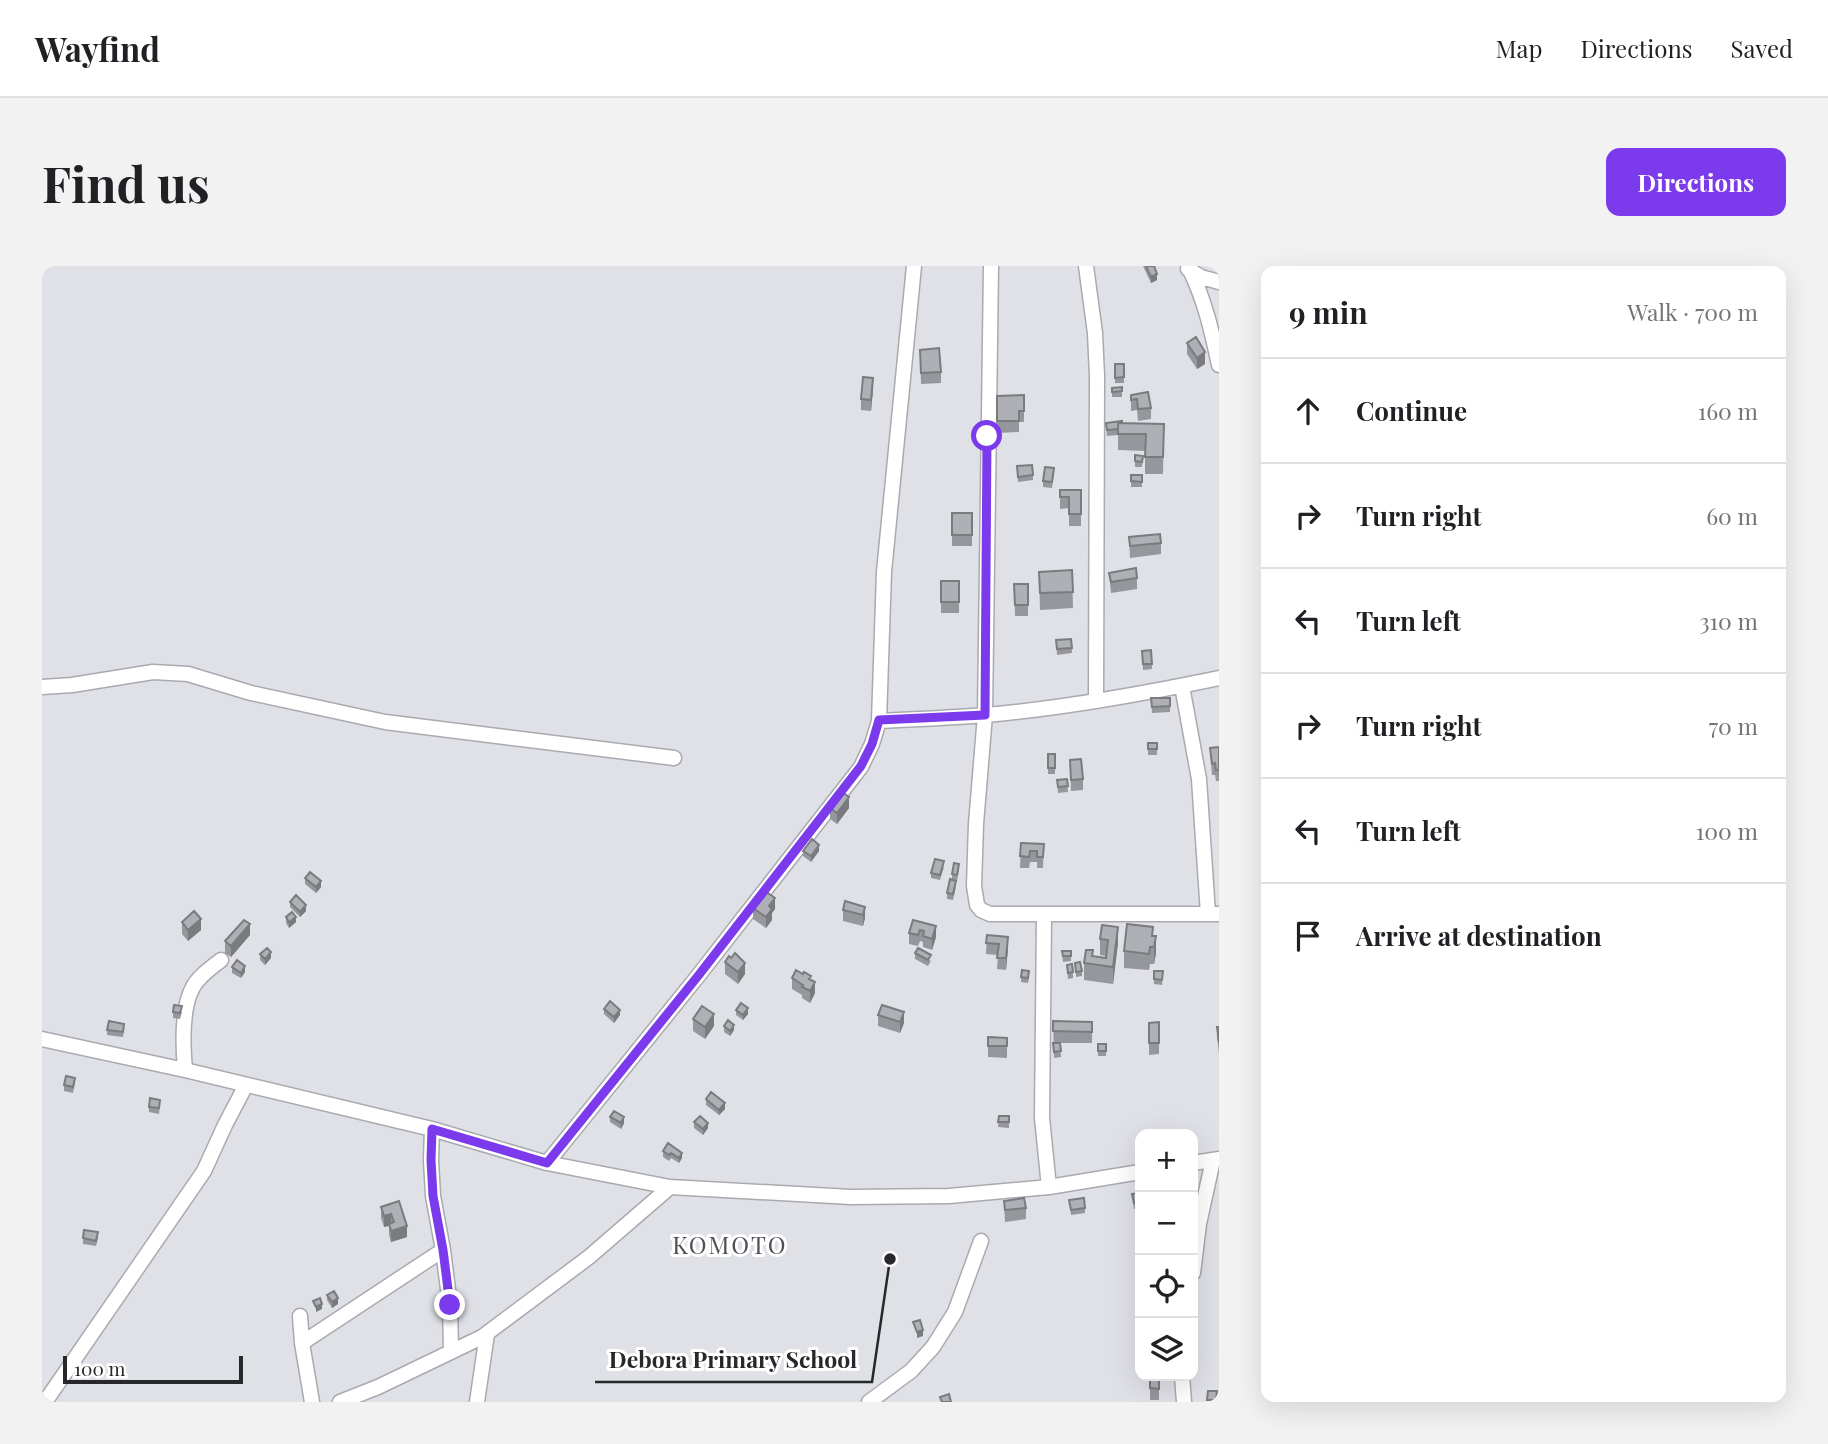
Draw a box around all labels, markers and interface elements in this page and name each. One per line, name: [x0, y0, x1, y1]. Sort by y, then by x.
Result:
text: Wayfind: [35, 26, 160, 70]
text: Map: [1496, 32, 1542, 64]
text: Directions: [1580, 32, 1693, 64]
text: Saved: [1731, 32, 1793, 64]
button: Directions: [1606, 148, 1786, 216]
text: Find us: [42, 150, 210, 215]
text: 9 min: [1289, 292, 1368, 332]
text: Walk · 700 m: [1627, 296, 1758, 327]
icon: ahead: [1289, 392, 1327, 430]
text: Continue: [1356, 393, 1467, 428]
text: 160 m: [1698, 395, 1758, 426]
route start: [971, 420, 1002, 451]
icon: right: [1289, 497, 1327, 535]
text: Turn right: [1356, 498, 1482, 533]
text: 60 m: [1706, 500, 1758, 531]
icon: left: [1289, 602, 1327, 640]
text: Turn left: [1356, 603, 1461, 638]
text: 310 m: [1699, 605, 1758, 636]
icon: right: [1289, 707, 1327, 745]
text: Turn right: [1356, 708, 1482, 743]
text: 70 m: [1709, 710, 1758, 741]
icon: left: [1289, 812, 1327, 850]
text: Turn left: [1356, 813, 1461, 848]
text: 100 m: [1696, 815, 1758, 846]
icon: arrive: [1289, 917, 1327, 955]
text: Arrive at destination: [1356, 918, 1602, 953]
map controls: [1135, 1129, 1198, 1381]
button: +: [1135, 1129, 1198, 1192]
button: −: [1135, 1192, 1198, 1255]
district label: KOMOTO: [672, 1228, 788, 1260]
button: locate: [1135, 1255, 1198, 1318]
route end: [434, 1289, 465, 1320]
button: layers: [1135, 1318, 1198, 1381]
callout: Debora Primary School: [595, 1338, 872, 1382]
text: Debora Primary School: [609, 1343, 857, 1374]
scale bar: [63, 1353, 243, 1385]
text: 100 m: [74, 1355, 125, 1381]

